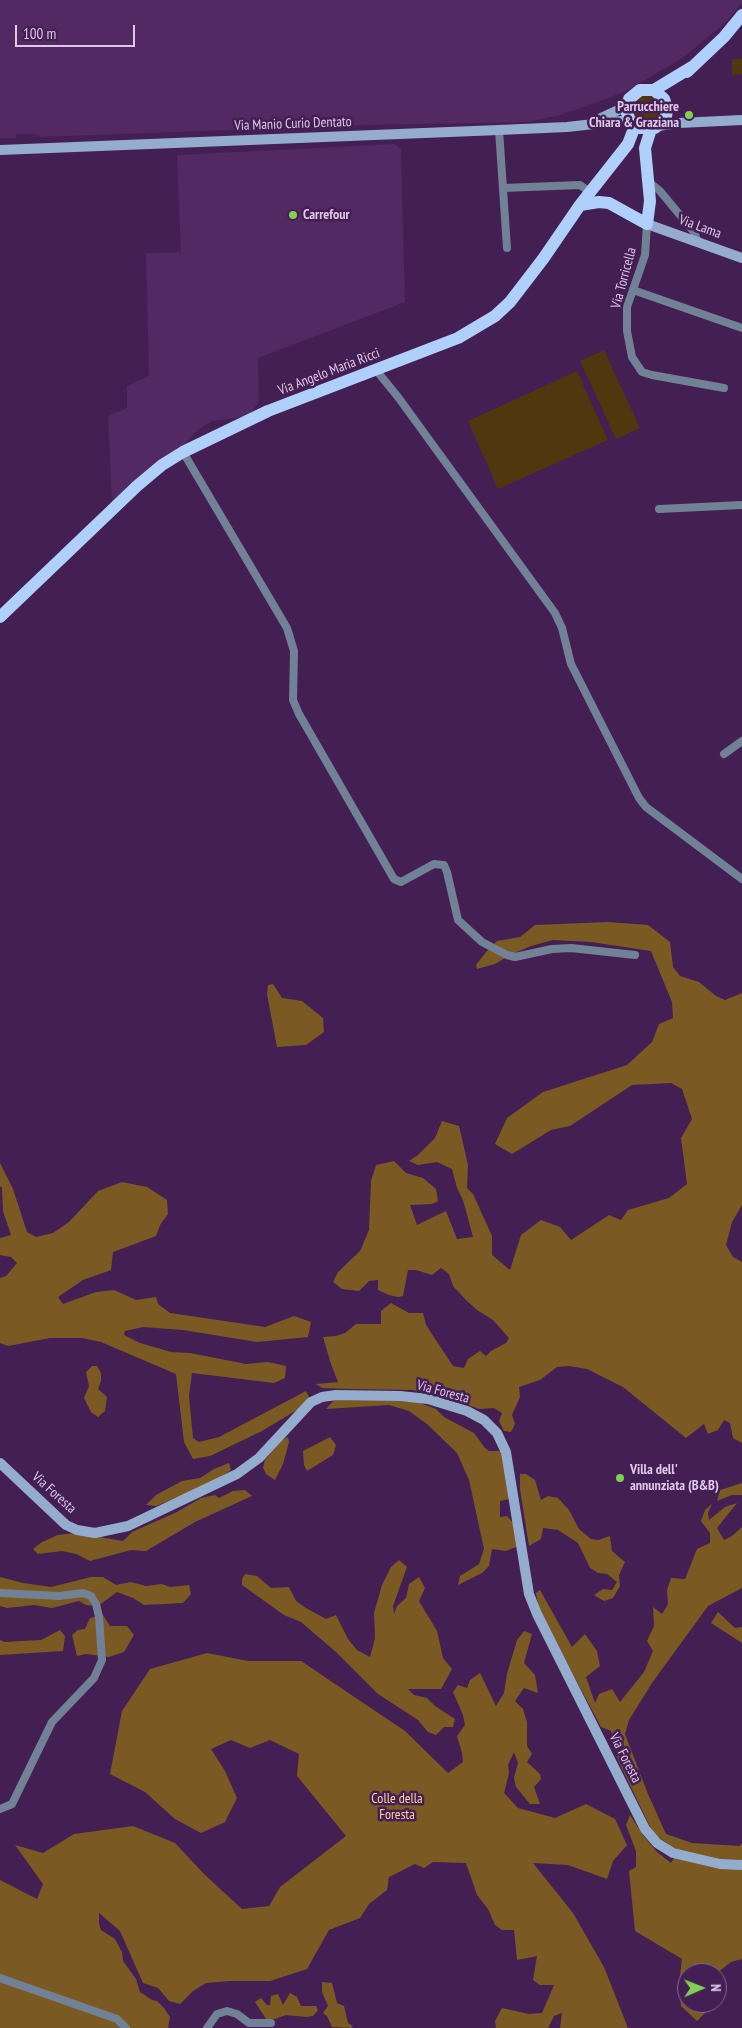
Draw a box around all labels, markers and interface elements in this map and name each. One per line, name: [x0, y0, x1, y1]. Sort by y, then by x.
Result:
scale bar: [18, 15, 138, 47]
text: 100 m: [23, 24, 56, 43]
place label: Parrucchiere Chiara & Graziana: [589, 99, 679, 132]
marker: Parrucchiere Chiara & Graziana: [683, 109, 695, 121]
street label: Via Manio Curio Dentato: [234, 114, 352, 134]
place label: Carrefour: [303, 207, 350, 223]
marker: Carrefour: [287, 209, 299, 221]
street label: Via Lama: [676, 212, 724, 242]
street label: Via Torricella: [608, 246, 640, 310]
street label: Via Angelo Maria Ricci: [276, 345, 382, 399]
street label: Via Foresta: [415, 1377, 471, 1407]
place label: Villa dell' annunziata (B&B): [630, 1462, 719, 1494]
street label: Via Foresta: [28, 1469, 80, 1517]
marker: Villa dell' annunziata (B&B): [614, 1472, 626, 1484]
street label: Via Foresta: [605, 1730, 645, 1786]
park label: Colle della Foresta: [371, 1791, 423, 1824]
north arrow: [677, 1963, 727, 2013]
text: N: [707, 1984, 725, 1992]

